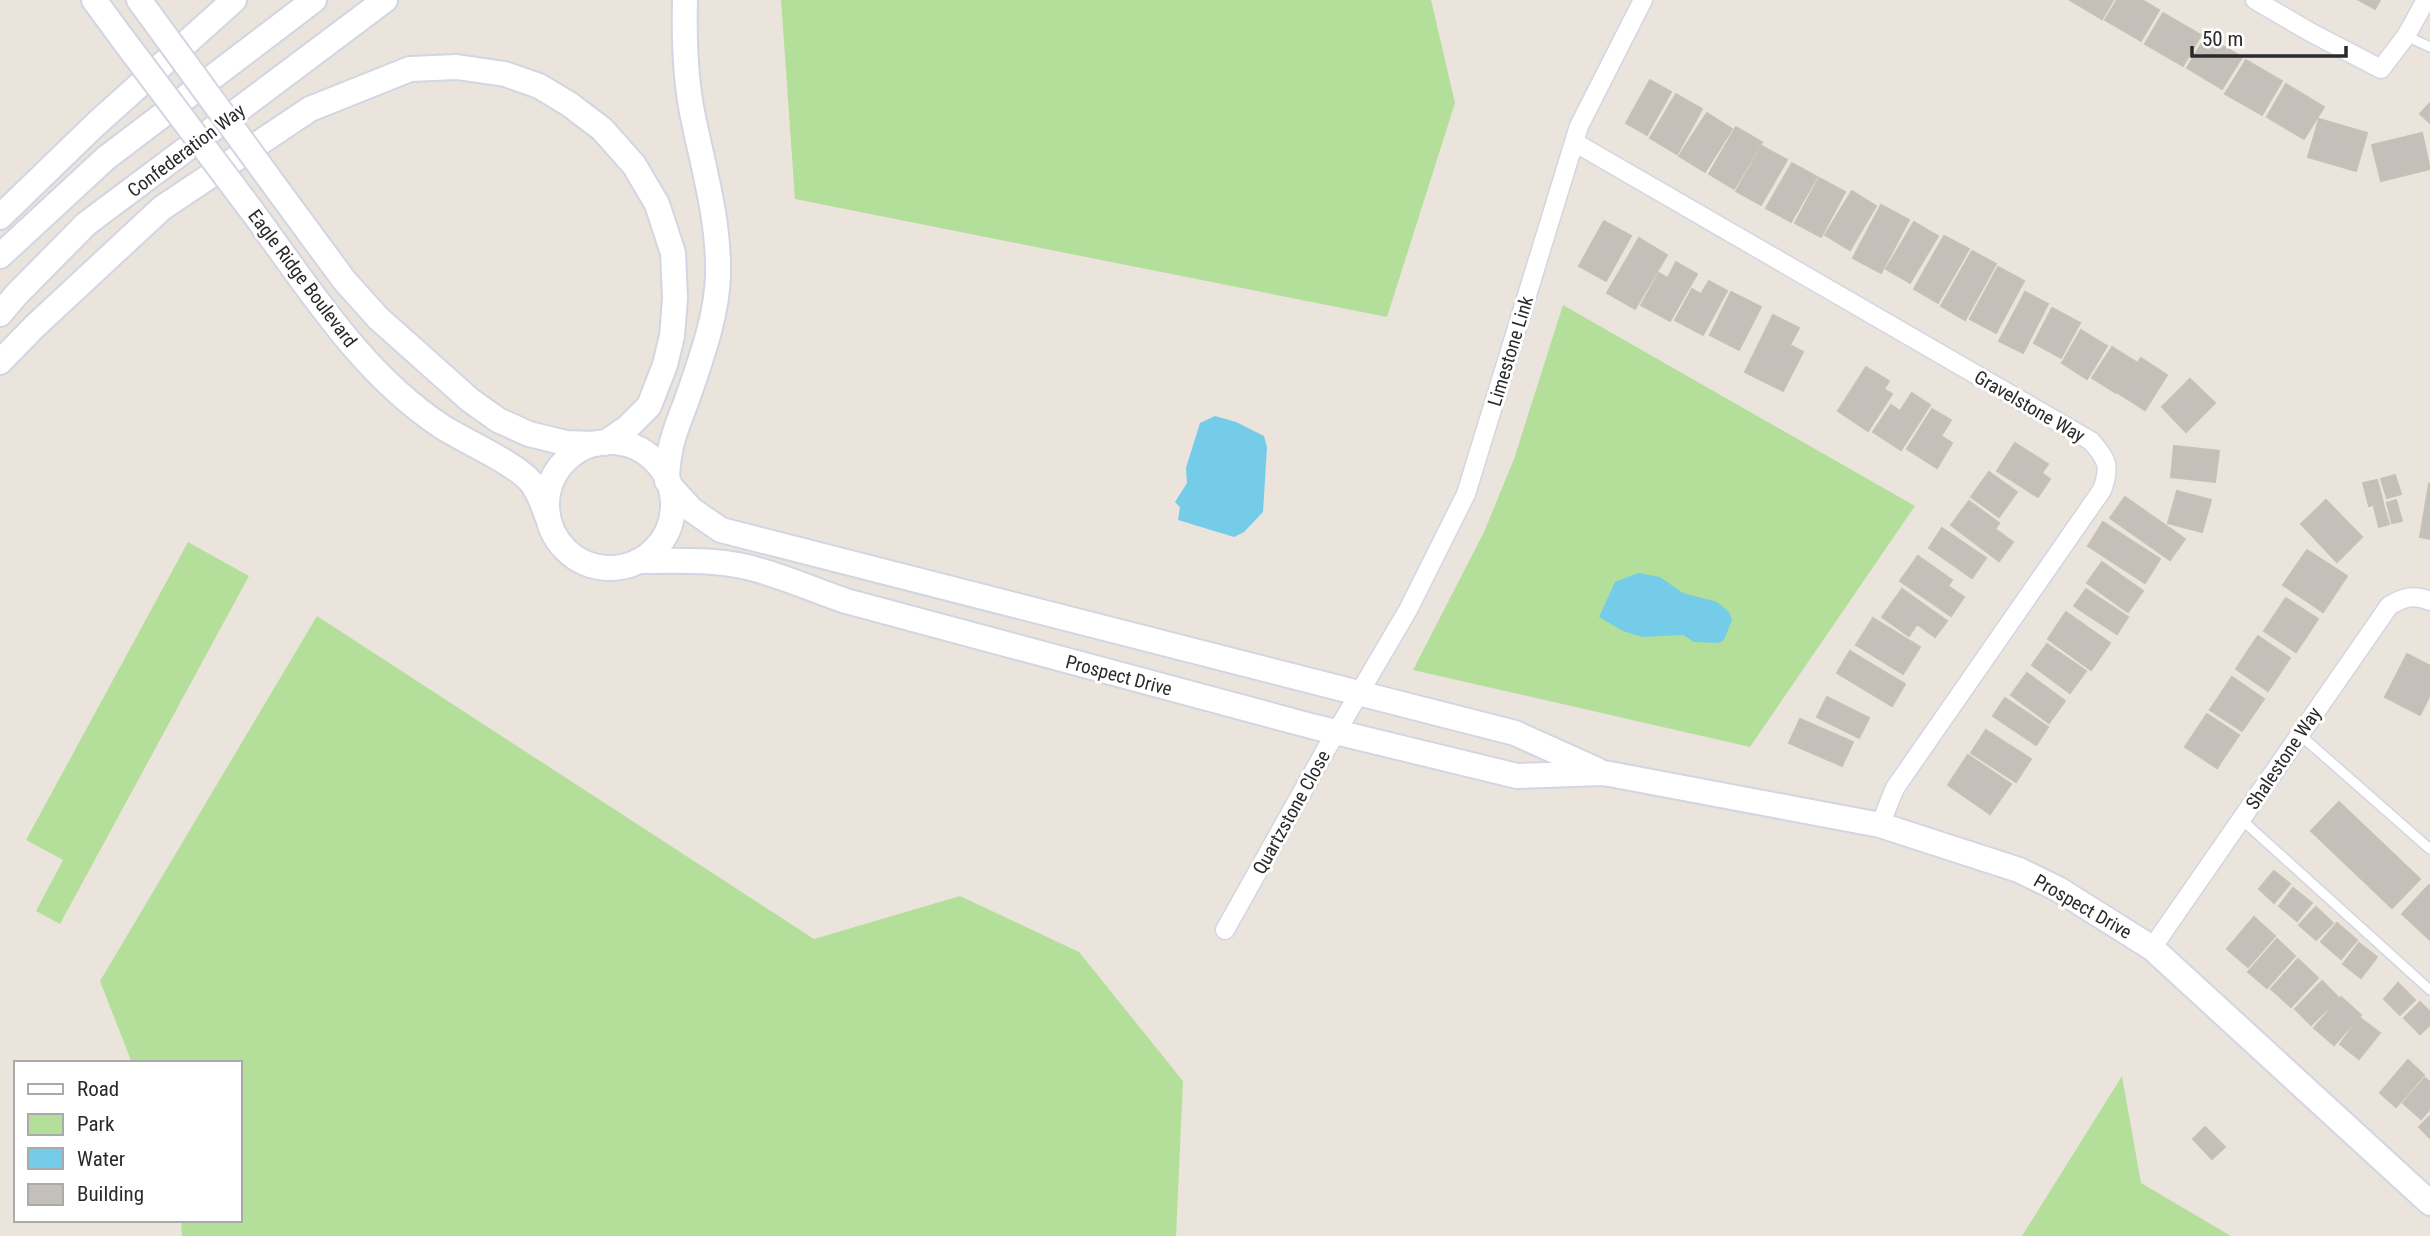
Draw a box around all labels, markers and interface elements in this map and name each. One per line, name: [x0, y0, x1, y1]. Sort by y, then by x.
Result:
scale bar: [2192, 14, 2346, 58]
text: 50 m: [2202, 27, 2243, 51]
street label: Confederation Way: [123, 99, 250, 202]
street label: Eagle Ridge Boulevard: [243, 205, 362, 352]
street label: Limestone Link: [1483, 293, 1538, 409]
street label: Gravelstone Way: [1970, 365, 2089, 447]
street label: Prospect Drive: [1063, 650, 1175, 701]
street label: Shalestone Way: [2241, 703, 2326, 814]
street label: Quartzstone Close: [1248, 746, 1335, 878]
street label: Prospect Drive: [2030, 869, 2136, 944]
legend: [14, 1061, 242, 1222]
text: Road: [77, 1077, 119, 1101]
text: Park: [77, 1112, 115, 1136]
text: Water: [77, 1147, 125, 1171]
text: Building: [77, 1182, 144, 1206]

